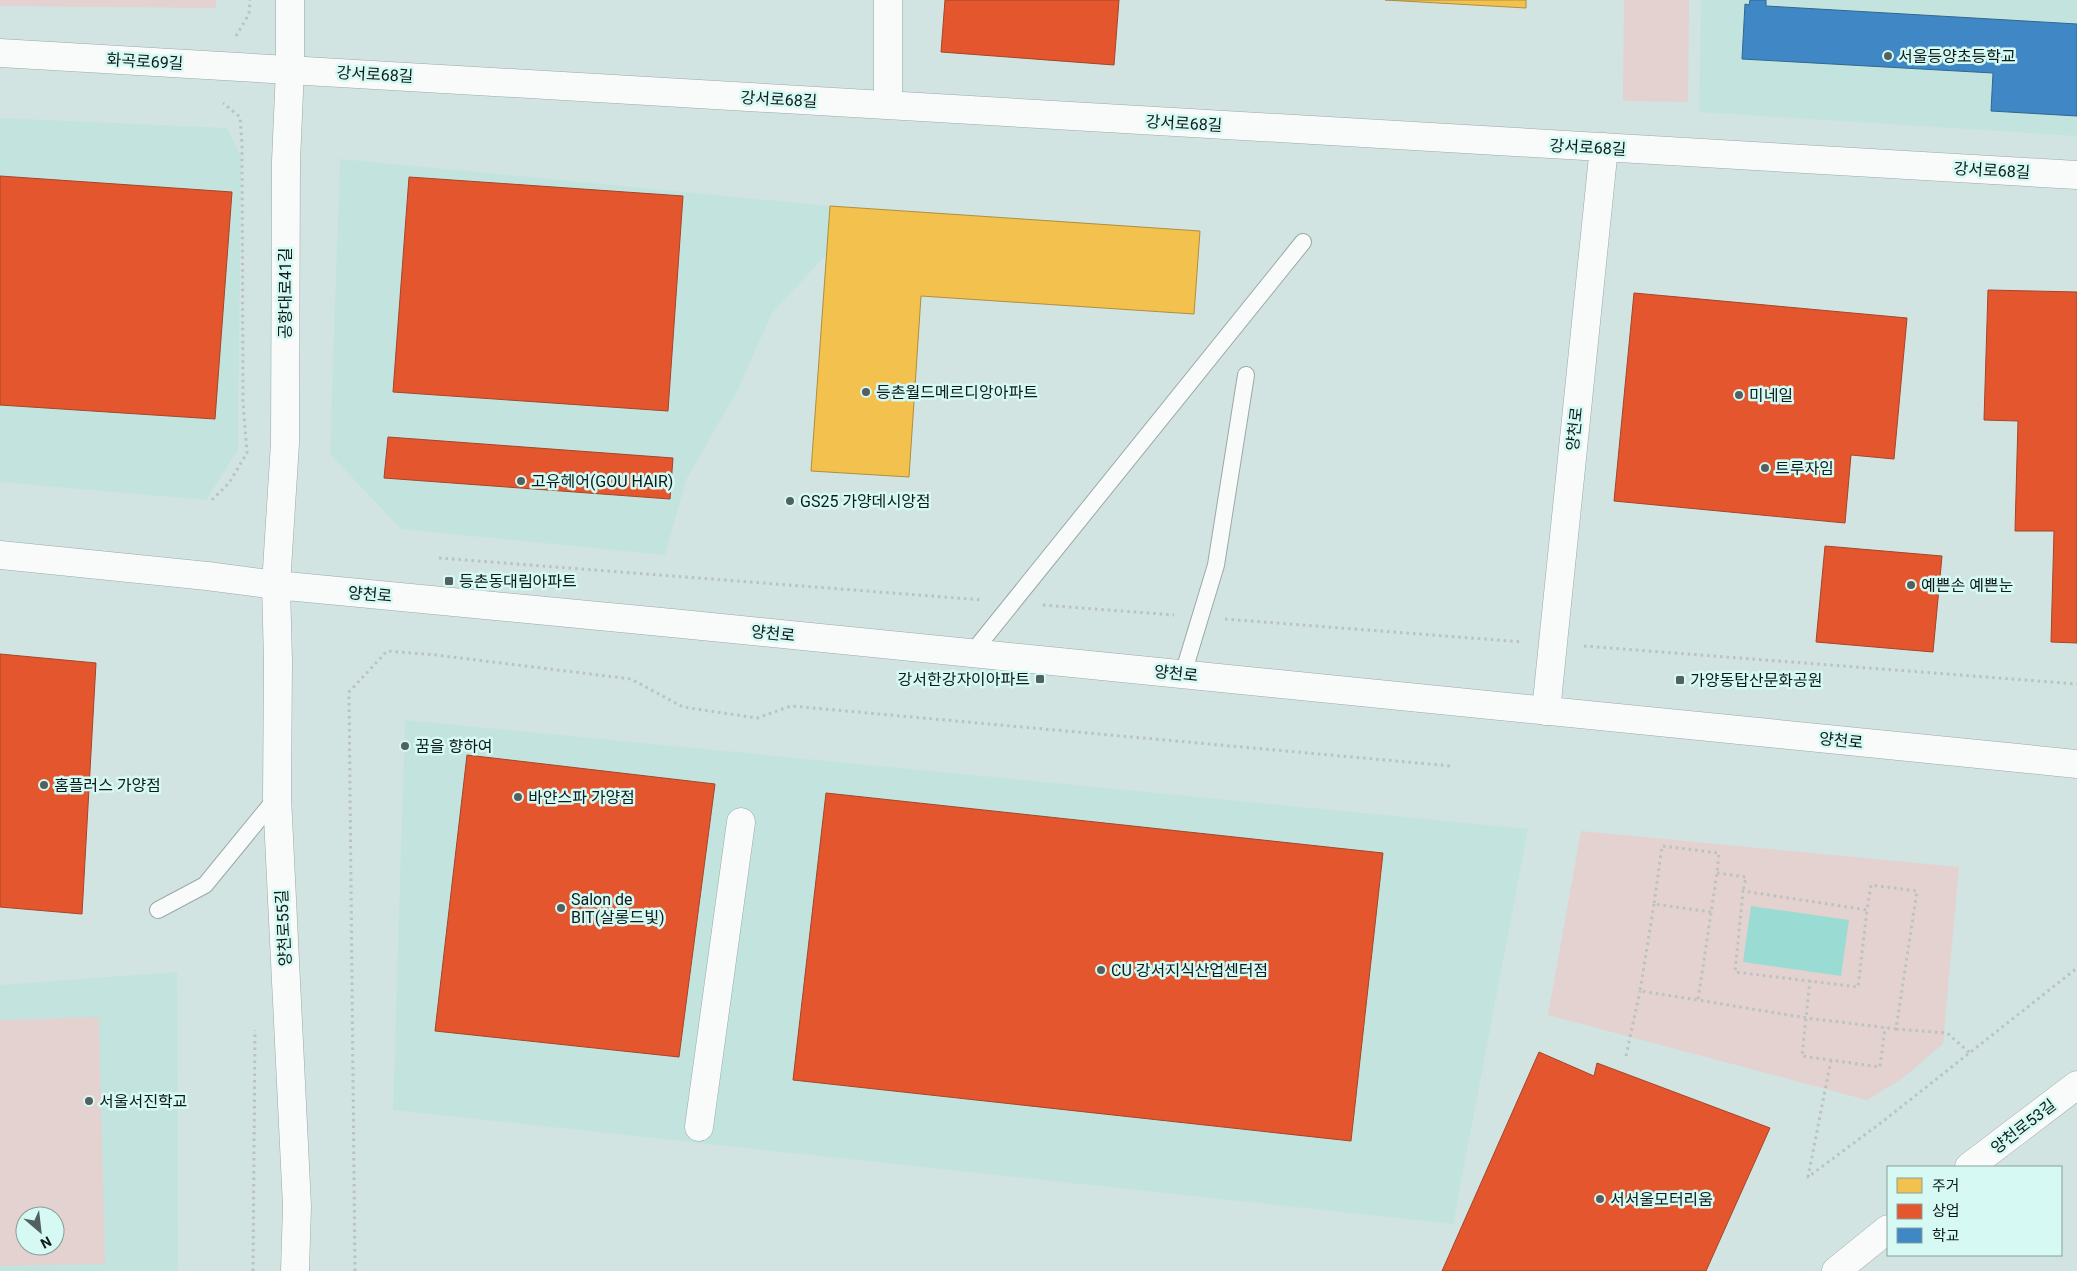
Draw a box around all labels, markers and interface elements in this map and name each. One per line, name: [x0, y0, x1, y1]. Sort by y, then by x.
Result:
place label: 서울등양초등학교: [1898, 47, 2016, 66]
street label: 화곡로69길: [106, 50, 184, 73]
marker: 서울등양초등학교: [1882, 50, 1894, 62]
street label: 강서로68길: [336, 63, 414, 86]
street label: 강서로68길: [740, 88, 818, 111]
street label: 강서로68길: [1145, 112, 1223, 135]
street label: 강서로68길: [1549, 136, 1627, 159]
street label: 강서로68길: [1953, 159, 2031, 182]
street label: 공항대로41길: [276, 247, 295, 339]
place label: 등촌월드메르디앙아파트: [876, 383, 1038, 402]
marker: 등촌월드메르디앙아파트: [860, 386, 872, 398]
place label: 미네일: [1749, 386, 1793, 405]
marker: 미네일: [1733, 389, 1745, 401]
street label: 양천로: [1563, 406, 1586, 452]
place label: 트루자임: [1775, 459, 1834, 478]
marker: 트루자임: [1759, 462, 1771, 474]
place label: 고유헤어(GOU HAIR): [531, 472, 673, 491]
marker: 고유헤어(GOU HAIR): [515, 475, 527, 487]
place label: GS25 가양데시앙점: [800, 492, 931, 511]
marker: GS25 가양데시앙점: [784, 495, 796, 507]
place label: 등촌동대림아파트: [459, 572, 577, 591]
marker: 등촌동대림아파트: [443, 575, 455, 587]
place label: 예쁜손 예쁜눈: [1921, 576, 2014, 595]
marker: 예쁜손 예쁜눈: [1905, 579, 1917, 591]
street label: 양천로: [347, 583, 393, 606]
street label: 양천로: [750, 622, 796, 645]
street label: 양천로: [1153, 662, 1199, 685]
place label: 강서한강자이아파트: [898, 670, 1030, 689]
place label: 가양동탑산문화공원: [1690, 671, 1822, 690]
marker: 강서한강자이아파트: [1034, 673, 1046, 685]
marker: 가양동탑산문화공원: [1674, 674, 1686, 686]
street label: 양천로: [1818, 729, 1864, 752]
place label: 꿈을 향하여: [415, 737, 493, 756]
marker: 꿈을 향하여: [399, 740, 411, 752]
place label: 홈플러스 가양점: [54, 776, 161, 795]
marker: 홈플러스 가양점: [38, 779, 50, 791]
place label: 바얀스파 가양점: [528, 788, 635, 807]
marker: 바얀스파 가양점: [512, 791, 524, 803]
street label: 양천로55길: [272, 889, 295, 967]
place label: Salon de BIT(살롱드빛): [571, 890, 665, 927]
marker: Salon de BIT(살롱드빛): [555, 902, 567, 914]
place label: CU 강서지식산업센터점: [1111, 961, 1268, 980]
marker: CU 강서지식산업센터점: [1095, 964, 1107, 976]
place label: 서울서진학교: [99, 1092, 187, 1111]
marker: 서울서진학교: [83, 1095, 95, 1107]
street label: 양천로53길: [1987, 1095, 2059, 1158]
legend: [1887, 1166, 2062, 1256]
text: 주거: [1932, 1177, 1960, 1195]
place label: 서서울모터리움: [1610, 1190, 1713, 1209]
marker: 서서울모터리움: [1594, 1193, 1606, 1205]
text: 상업: [1932, 1202, 1960, 1220]
north arrow: [15, 1206, 65, 1256]
text: 학교: [1932, 1227, 1960, 1245]
text: N: [38, 1233, 54, 1252]

